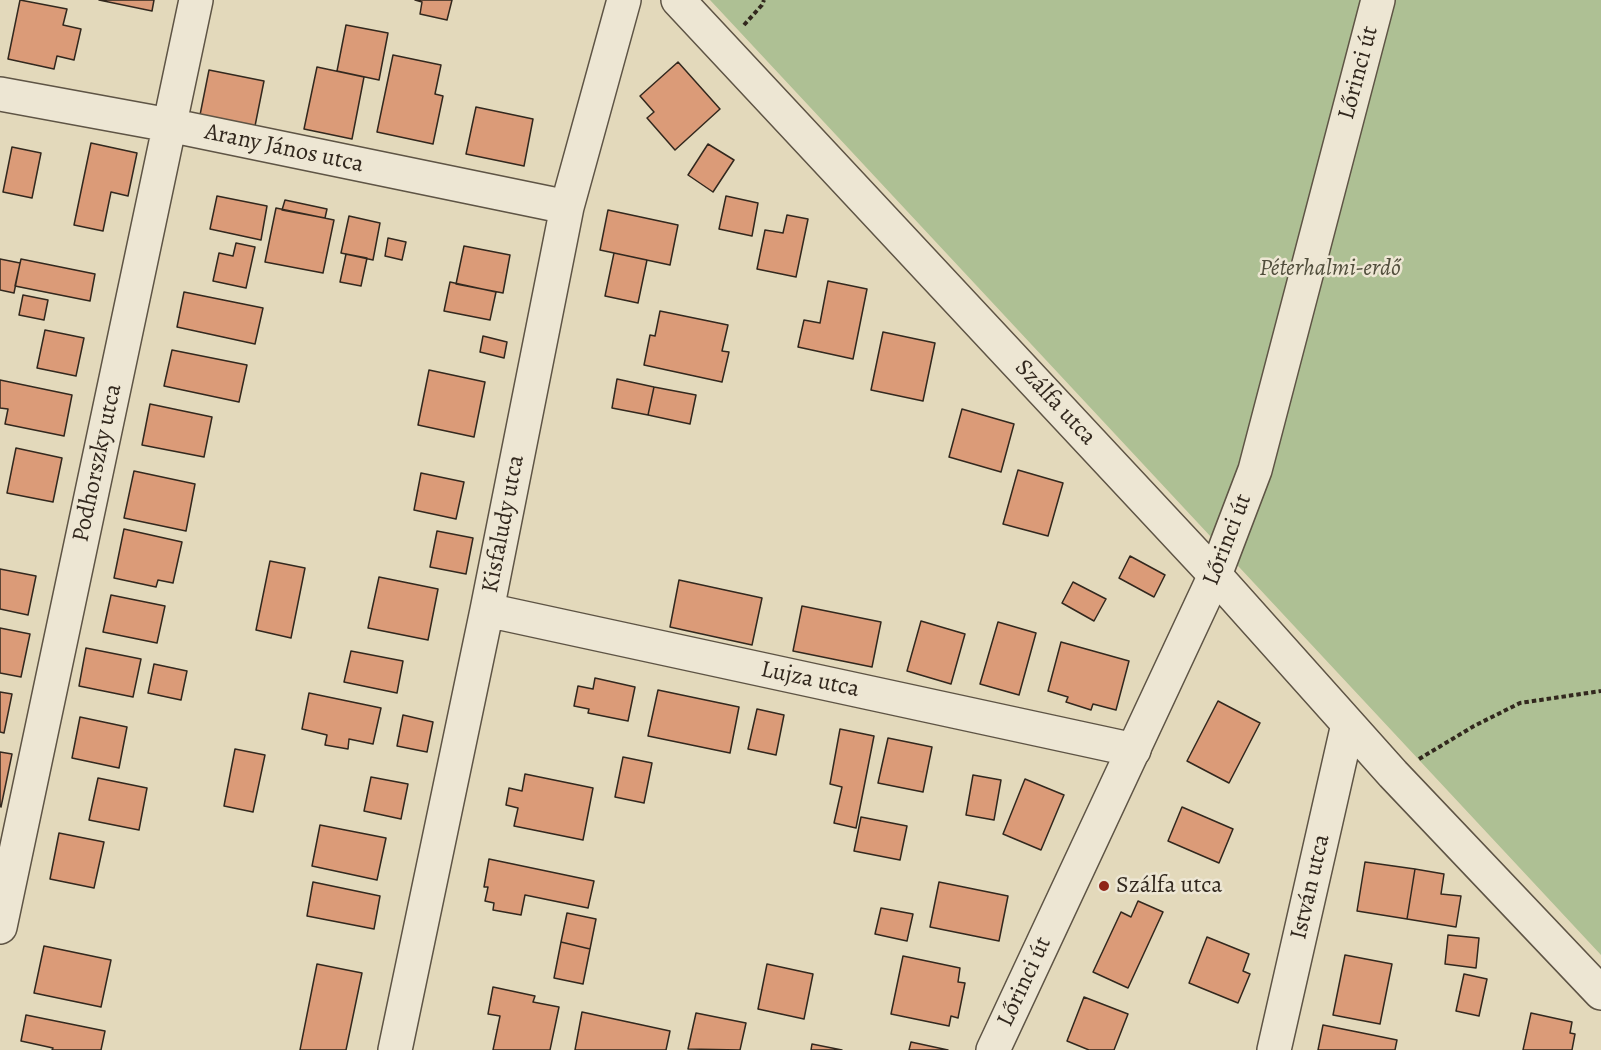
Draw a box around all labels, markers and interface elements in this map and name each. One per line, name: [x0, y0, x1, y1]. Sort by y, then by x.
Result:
street label: Lőrinci út: [1333, 23, 1385, 123]
street label: Arany János utca: [202, 118, 366, 180]
park label: Péterhalmi-erdő: [1259, 255, 1401, 283]
street label: Szálfa utca: [1008, 354, 1102, 452]
street label: Podhorszky utca: [67, 381, 129, 545]
street label: Kisfaludy utca: [477, 453, 531, 595]
street label: Lőrinci út: [1197, 490, 1259, 590]
street label: Lujza utca: [758, 656, 862, 704]
street label: István utca: [1285, 832, 1337, 942]
place label: Szálfa utca: [1116, 872, 1222, 900]
marker: Szálfa utca: [1097, 879, 1111, 893]
street label: Lőrinci út: [992, 932, 1058, 1032]

